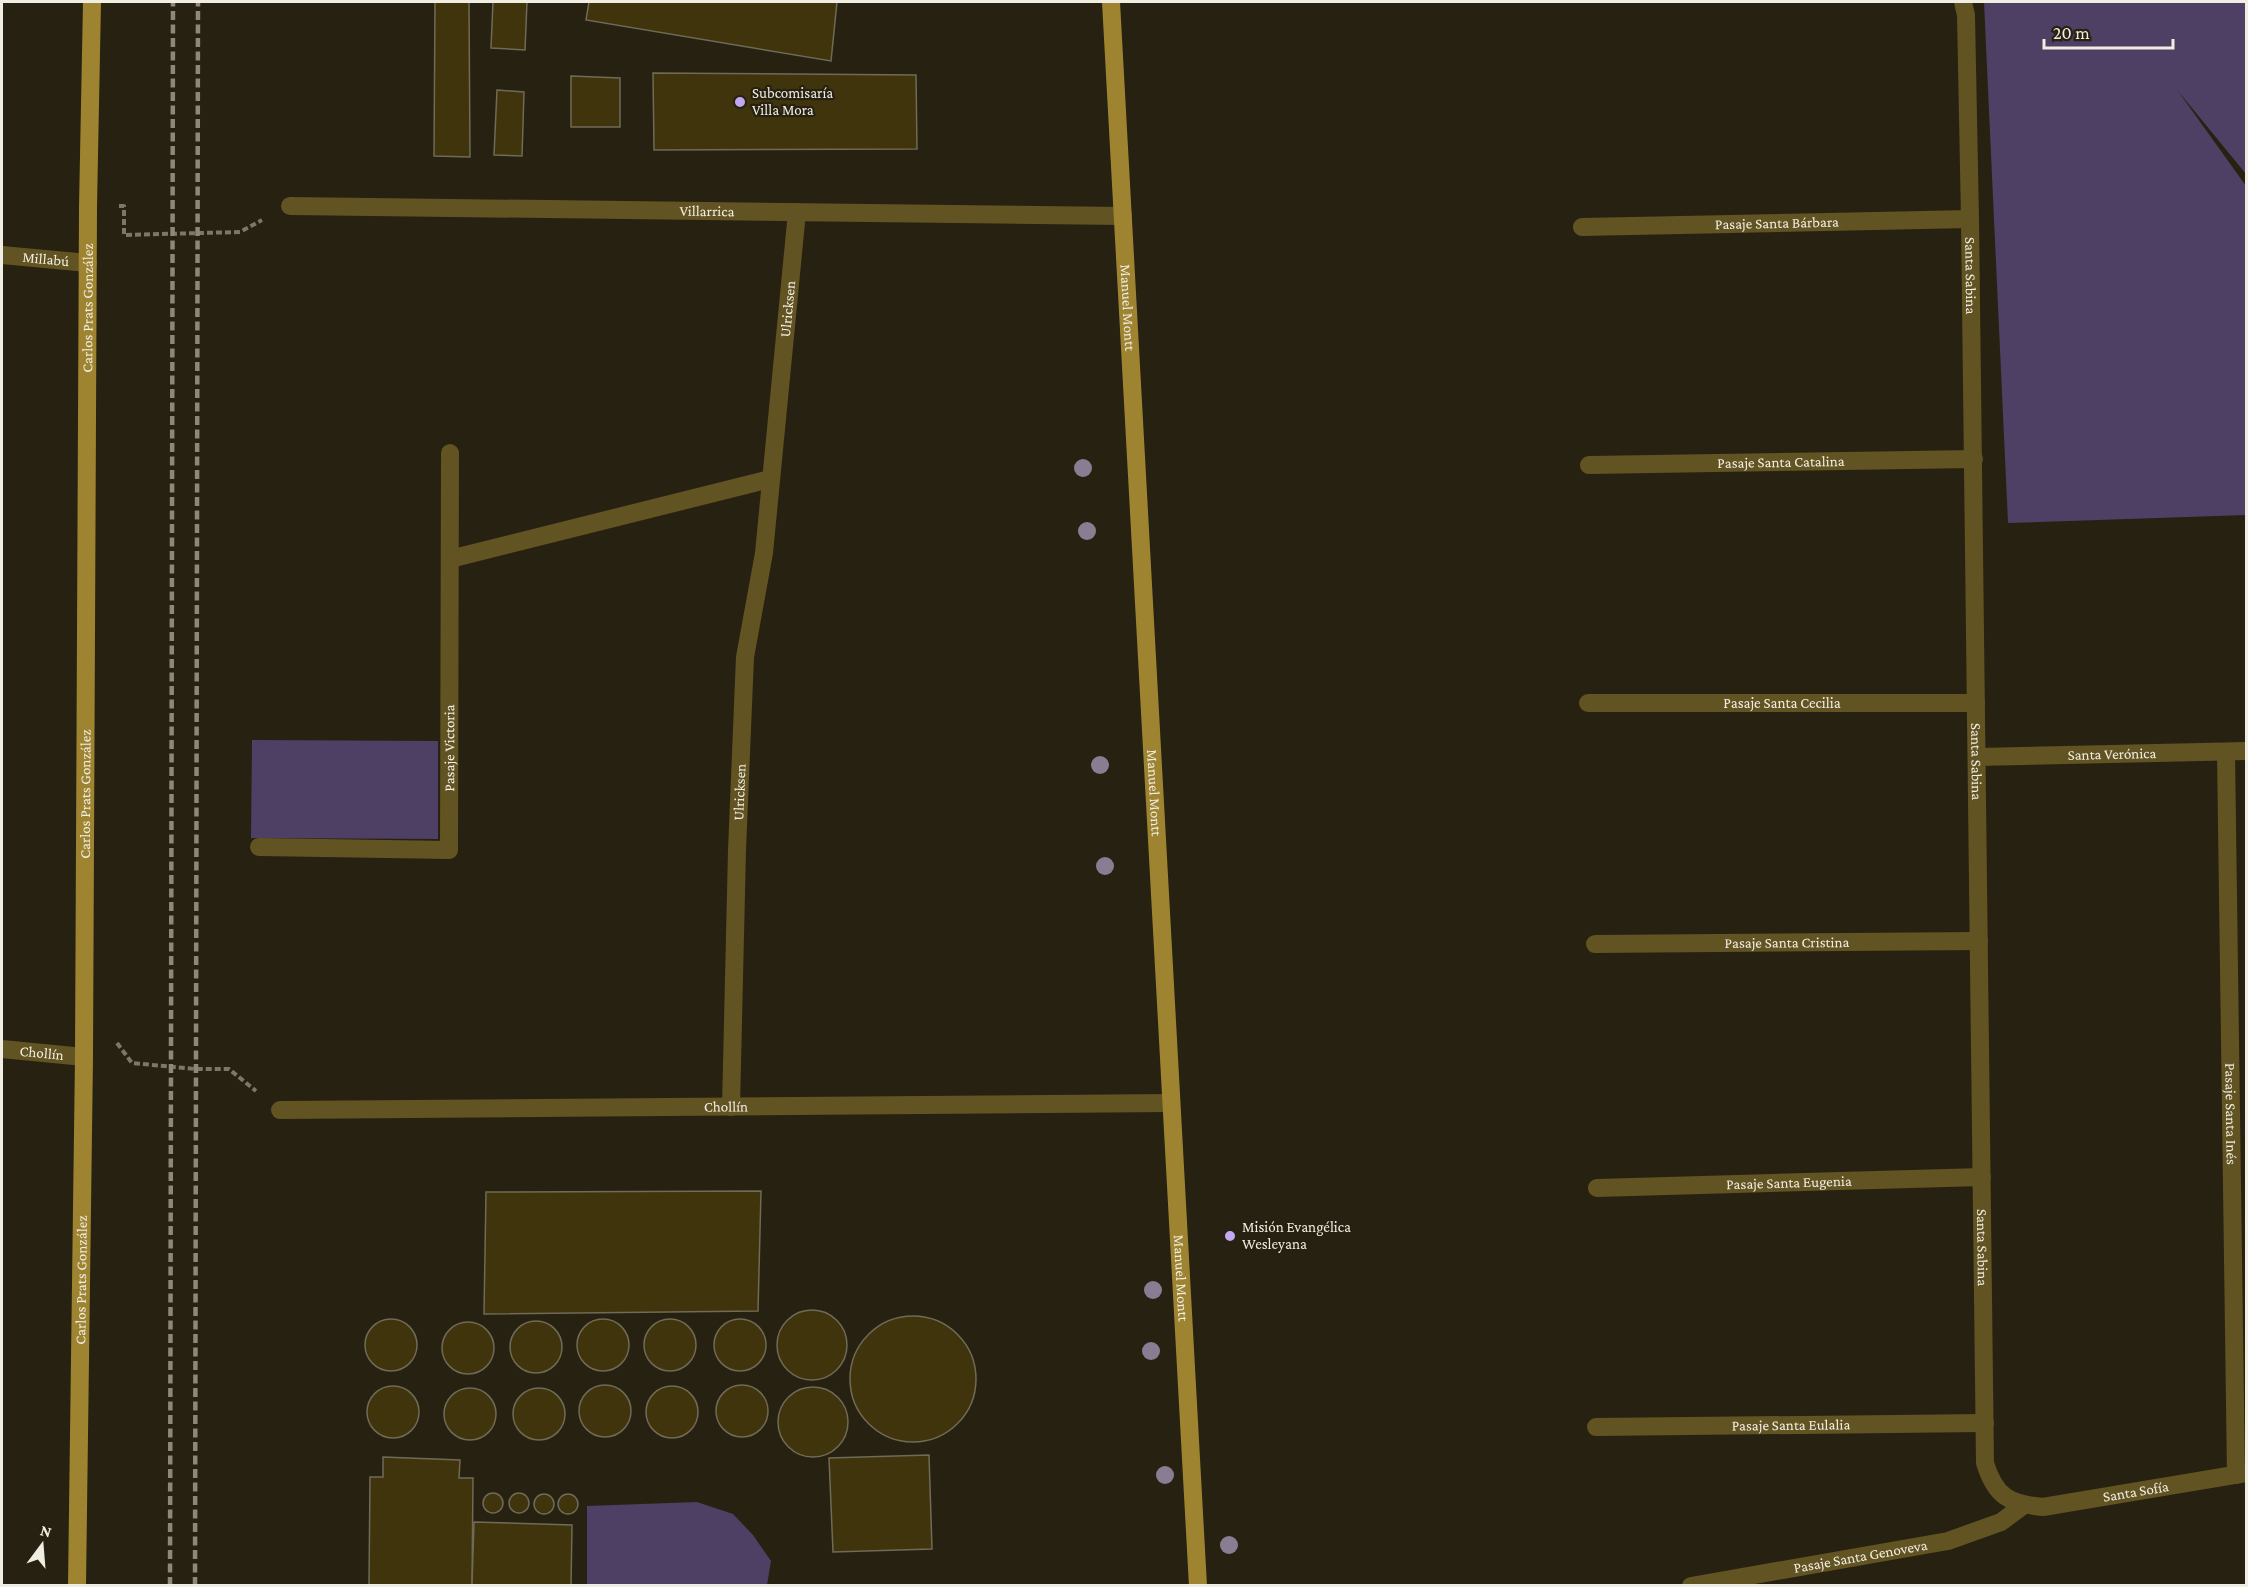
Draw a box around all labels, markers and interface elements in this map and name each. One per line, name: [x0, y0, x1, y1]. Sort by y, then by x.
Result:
scale bar: [2044, 12, 2173, 50]
text: 20 m: [2053, 23, 2090, 43]
place label: Subcomisaría Villa Mora: [752, 85, 833, 118]
marker: Subcomisaría Villa Mora: [733, 95, 747, 109]
street label: Villarrica: [679, 203, 735, 219]
street label: Pasaje Santa Bárbara: [1715, 214, 1839, 233]
street label: Santa Sabina: [1962, 237, 1979, 314]
street label: Carlos Prats González: [79, 243, 96, 373]
street label: Millabú: [22, 249, 70, 269]
street label: Manuel Montt: [1117, 264, 1138, 352]
street label: Ulricksen: [777, 280, 798, 338]
street label: Pasaje Santa Catalina: [1717, 453, 1845, 472]
street label: Pasaje Santa Cecilia: [1723, 695, 1841, 712]
street label: Pasaje Victoria: [441, 704, 458, 792]
street label: Santa Sabina: [1968, 723, 1985, 800]
street label: Carlos Prats González: [77, 729, 94, 859]
street label: Santa Verónica: [2067, 745, 2157, 763]
street label: Manuel Montt: [1144, 749, 1165, 838]
street label: Ulricksen: [730, 763, 749, 821]
street label: Pasaje Santa Cristina: [1725, 934, 1850, 952]
street label: Chollín: [19, 1043, 65, 1063]
street label: Pasaje Santa Inés: [2222, 1063, 2240, 1165]
street label: Chollín: [704, 1098, 748, 1115]
street label: Pasaje Santa Eugenia: [1726, 1173, 1852, 1193]
street label: Santa Sabina: [1974, 1209, 1991, 1286]
street label: Carlos Prats González: [72, 1215, 90, 1345]
place label: Misión Evangélica Wesleyana: [1242, 1219, 1351, 1253]
marker: Misión Evangélica Wesleyana: [1223, 1229, 1237, 1243]
street label: Manuel Montt: [1171, 1234, 1192, 1323]
street label: Pasaje Santa Eulalia: [1732, 1416, 1850, 1434]
street label: Santa Sofía: [2102, 1478, 2170, 1505]
north arrow: [12, 1515, 72, 1575]
text: N: [38, 1521, 54, 1541]
street label: Pasaje Santa Genoveva: [1792, 1537, 1929, 1576]

